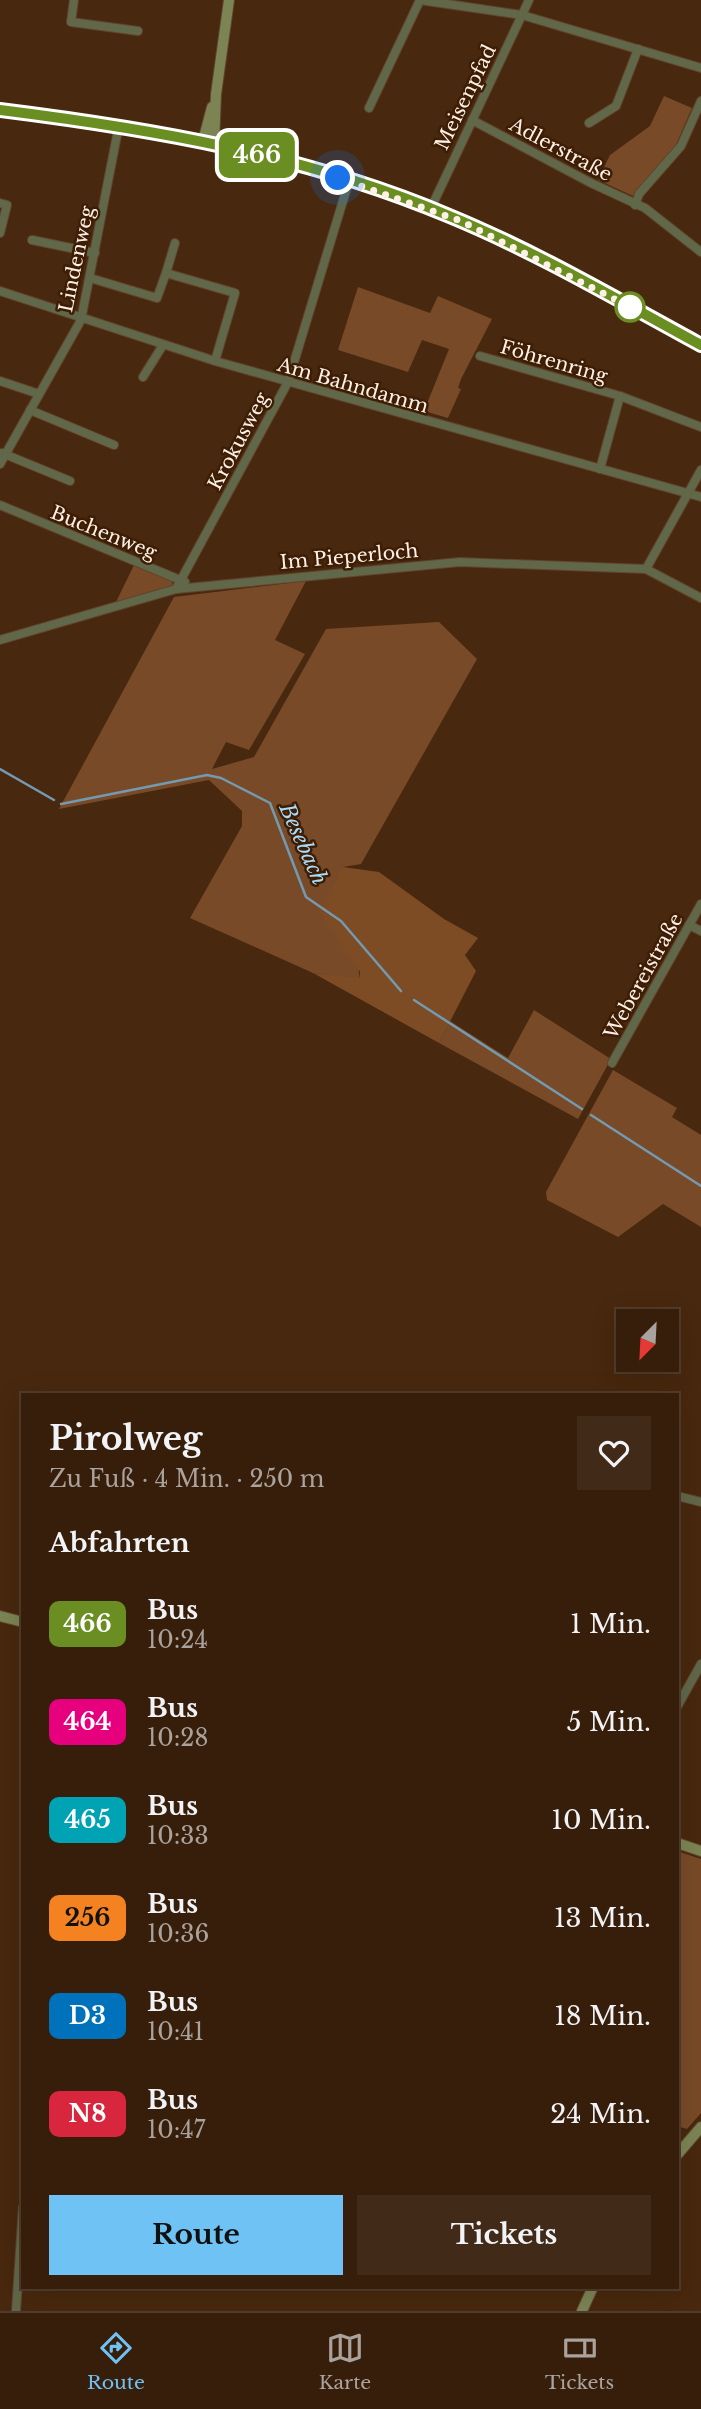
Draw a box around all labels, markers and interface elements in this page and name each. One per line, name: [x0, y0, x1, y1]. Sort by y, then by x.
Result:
street label: Meisenpfad: [430, 41, 501, 154]
street label: Adlerstraße: [505, 112, 616, 186]
line badge: 466: [217, 132, 297, 178]
text: 466: [233, 140, 281, 169]
your location: [320, 160, 355, 195]
street label: Lindenweg: [54, 203, 99, 314]
unlabelled marker: [615, 292, 645, 322]
street label: Föhrenring: [498, 335, 611, 388]
street label: Am Bahndamm: [274, 353, 431, 418]
street label: Krokusweg: [203, 388, 274, 494]
street label: Buchenweg: [47, 501, 161, 564]
street label: Im Pieperloch: [279, 539, 419, 574]
water label: Besebach: [273, 798, 333, 889]
street label: Webereistraße: [599, 909, 688, 1044]
north arrow: [616, 1309, 679, 1372]
map controls: [616, 1309, 679, 1372]
button: heart: [577, 1416, 651, 1490]
text: Pirolweg: [49, 1418, 202, 1459]
text: Zu Fuß · 4 Min. · 250 m: [49, 1465, 324, 1493]
text: Abfahrten: [49, 1527, 190, 1559]
text: Bus: [147, 1594, 198, 1626]
text: 1 Min.: [570, 1608, 651, 1640]
text: 466: [63, 1609, 112, 1638]
text: 10:24: [147, 1626, 208, 1654]
text: Bus: [147, 1692, 198, 1724]
text: 5 Min.: [567, 1706, 651, 1738]
text: 464: [63, 1707, 112, 1736]
text: 10:28: [147, 1724, 208, 1752]
text: Bus: [147, 1790, 198, 1822]
text: 10 Min.: [551, 1804, 651, 1836]
text: 465: [64, 1805, 111, 1834]
text: 10:33: [147, 1822, 209, 1850]
text: Bus: [147, 1888, 198, 1920]
text: 13 Min.: [554, 1902, 651, 1934]
text: 256: [64, 1903, 111, 1932]
text: 10:36: [147, 1920, 209, 1948]
text: Bus: [147, 1986, 198, 2018]
text: 18 Min.: [554, 2000, 651, 2032]
text: D3: [69, 2001, 106, 2030]
text: 10:41: [147, 2018, 204, 2046]
text: Bus: [147, 2084, 198, 2116]
text: 24 Min.: [550, 2098, 651, 2130]
text: N8: [69, 2099, 106, 2128]
text: 10:47: [147, 2116, 205, 2144]
button: Route: [49, 2195, 343, 2275]
button: Tickets: [357, 2195, 651, 2275]
tab: Route: [87, 2329, 145, 2394]
tab: Karte: [319, 2329, 371, 2394]
tab: Tickets: [545, 2329, 614, 2394]

